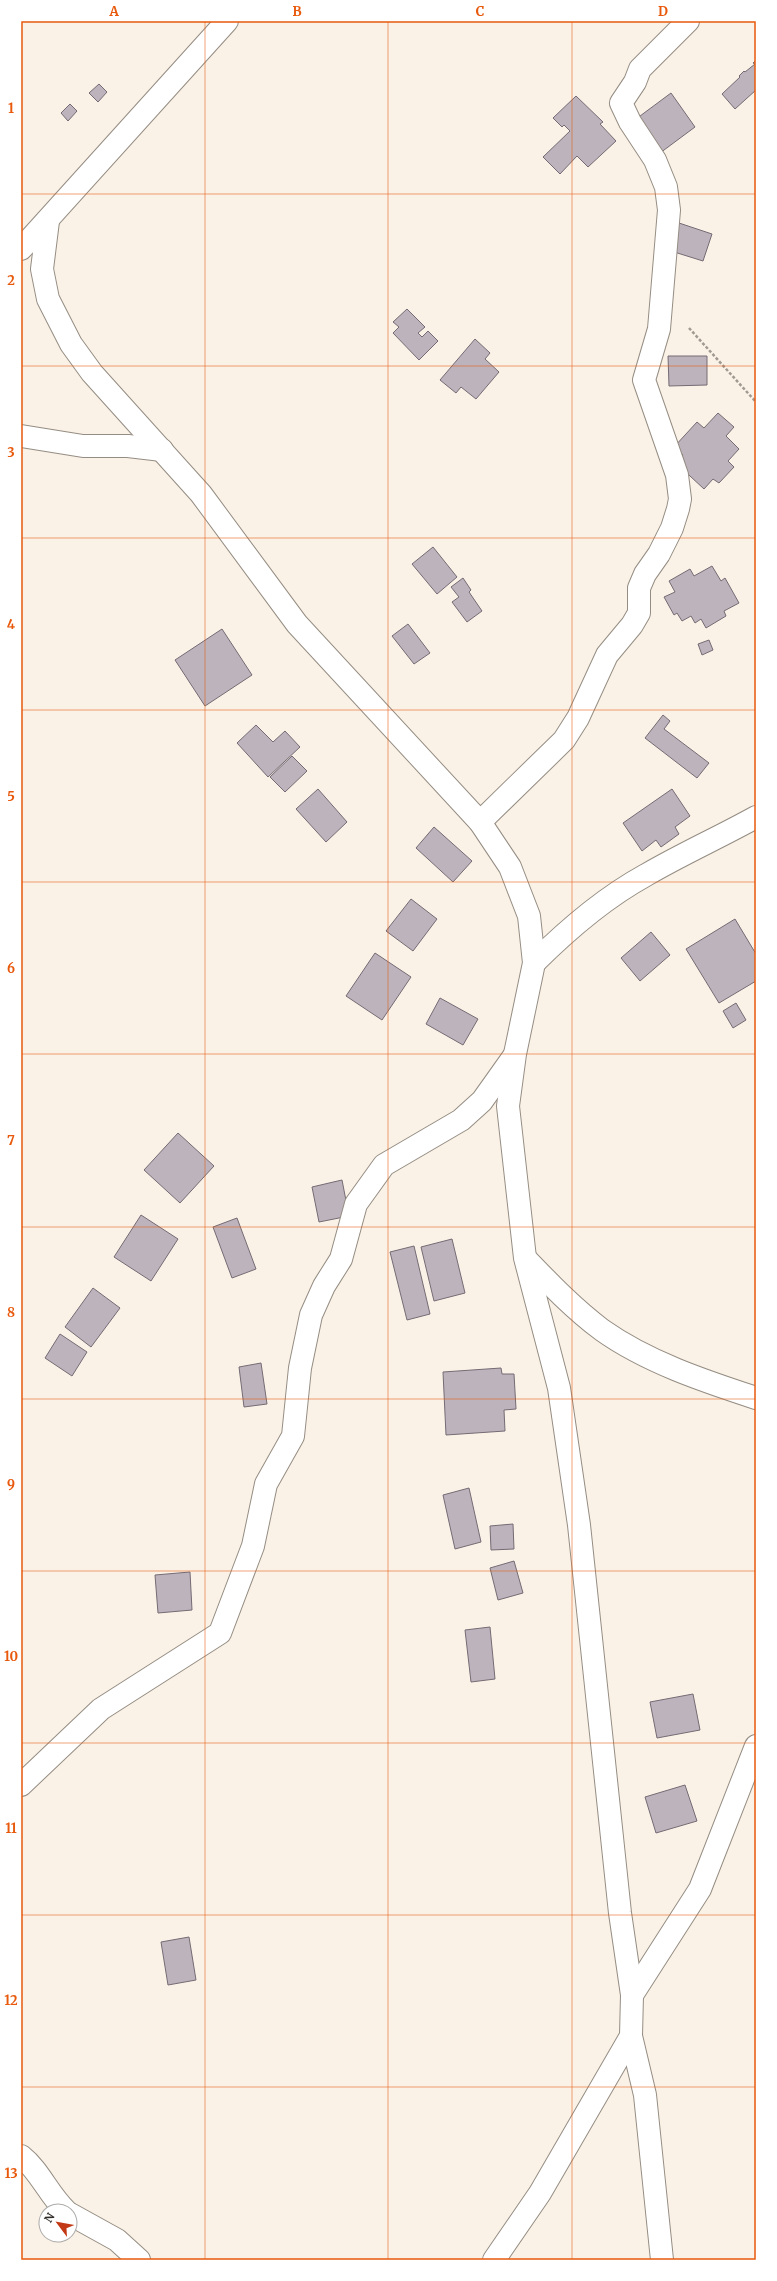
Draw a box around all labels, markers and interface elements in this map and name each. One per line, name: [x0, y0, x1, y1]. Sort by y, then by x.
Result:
text: A: [108, 3, 119, 20]
text: B: [292, 3, 302, 20]
text: C: [476, 3, 485, 20]
text: D: [658, 3, 668, 20]
text: 1: [8, 100, 14, 117]
text: 2: [7, 272, 15, 289]
text: 3: [7, 444, 15, 461]
text: 4: [7, 616, 16, 633]
text: 5: [7, 788, 15, 805]
text: 6: [7, 960, 15, 977]
text: 7: [7, 1132, 15, 1149]
text: 8: [7, 1304, 15, 1321]
text: 9: [7, 1476, 15, 1493]
text: 10: [4, 1648, 18, 1665]
text: 11: [5, 1820, 17, 1837]
text: 12: [4, 1992, 18, 2009]
text: 13: [4, 2165, 18, 2182]
north arrow: [38, 2203, 78, 2243]
text: N: [41, 2210, 58, 2225]

